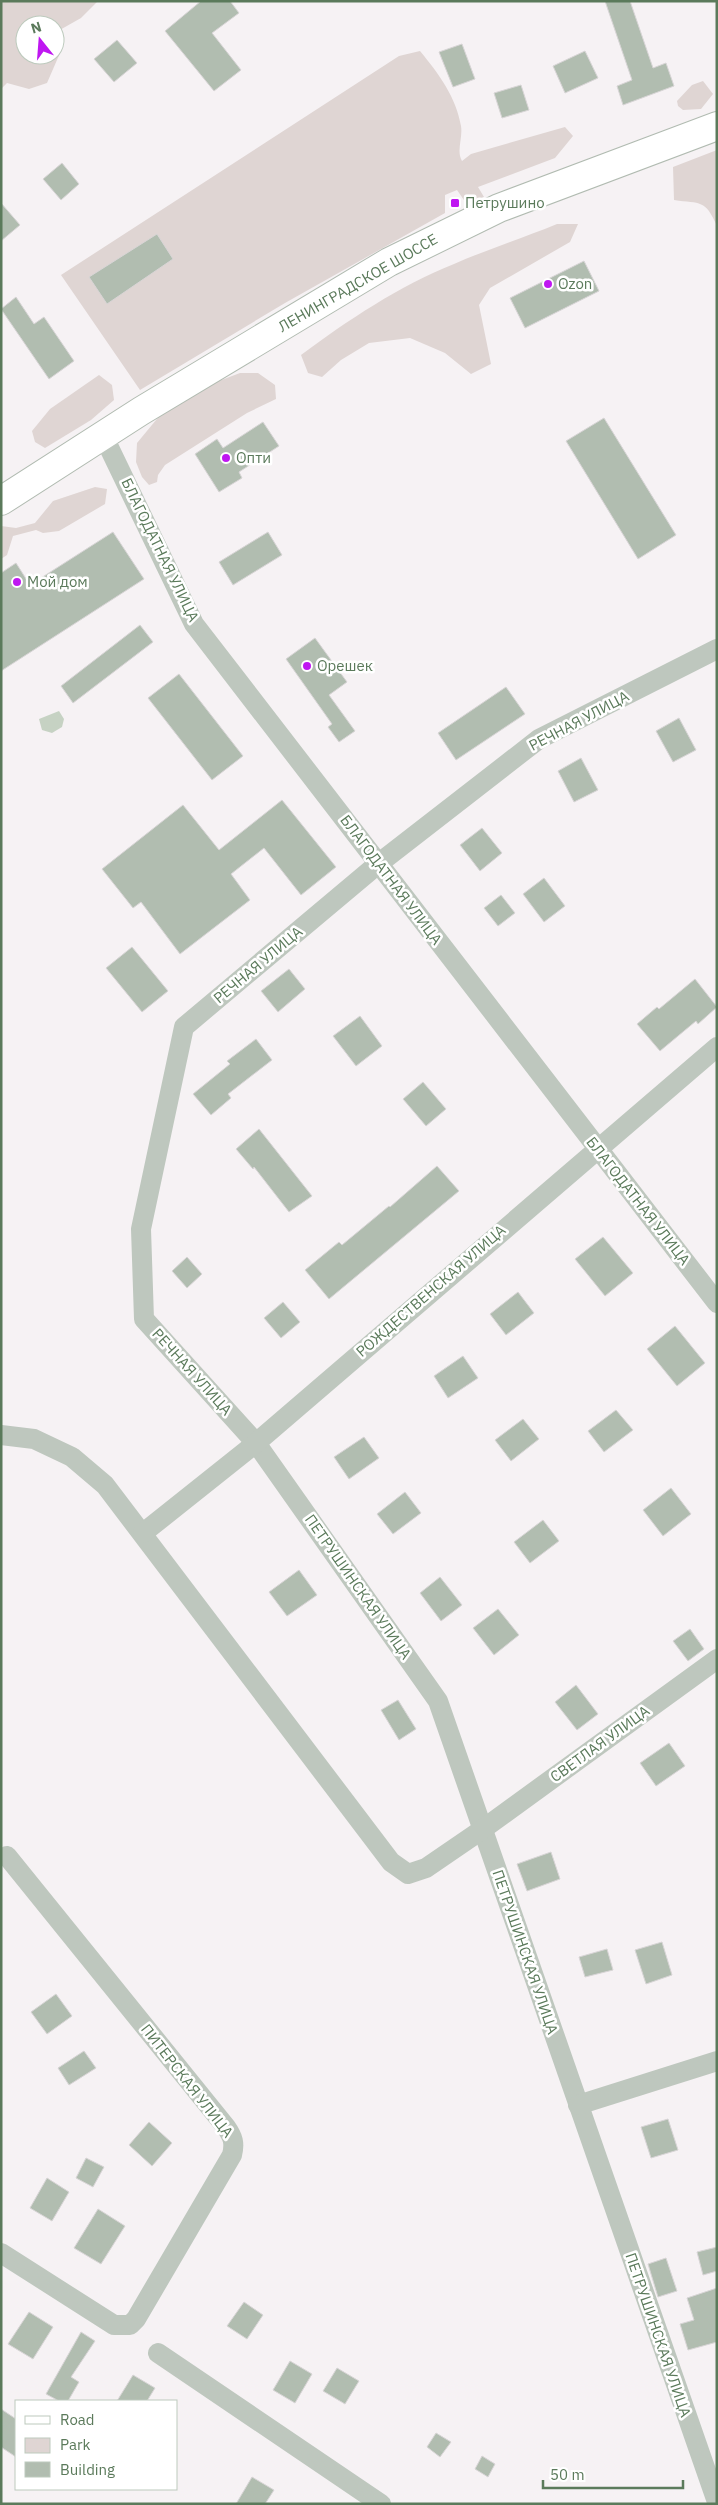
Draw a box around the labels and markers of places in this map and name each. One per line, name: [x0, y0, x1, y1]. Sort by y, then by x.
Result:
place label: Петрушино: [465, 193, 545, 212]
marker: Петрушино: [449, 197, 461, 209]
place label: Ozon: [558, 274, 592, 293]
marker: Ozon: [542, 278, 554, 290]
place label: Опти: [236, 448, 271, 467]
marker: Опти: [220, 452, 232, 464]
place label: Мой дом: [27, 572, 88, 591]
marker: Мой дом: [11, 576, 23, 588]
place label: Орешек: [317, 656, 373, 675]
marker: Орешек: [301, 660, 313, 672]

